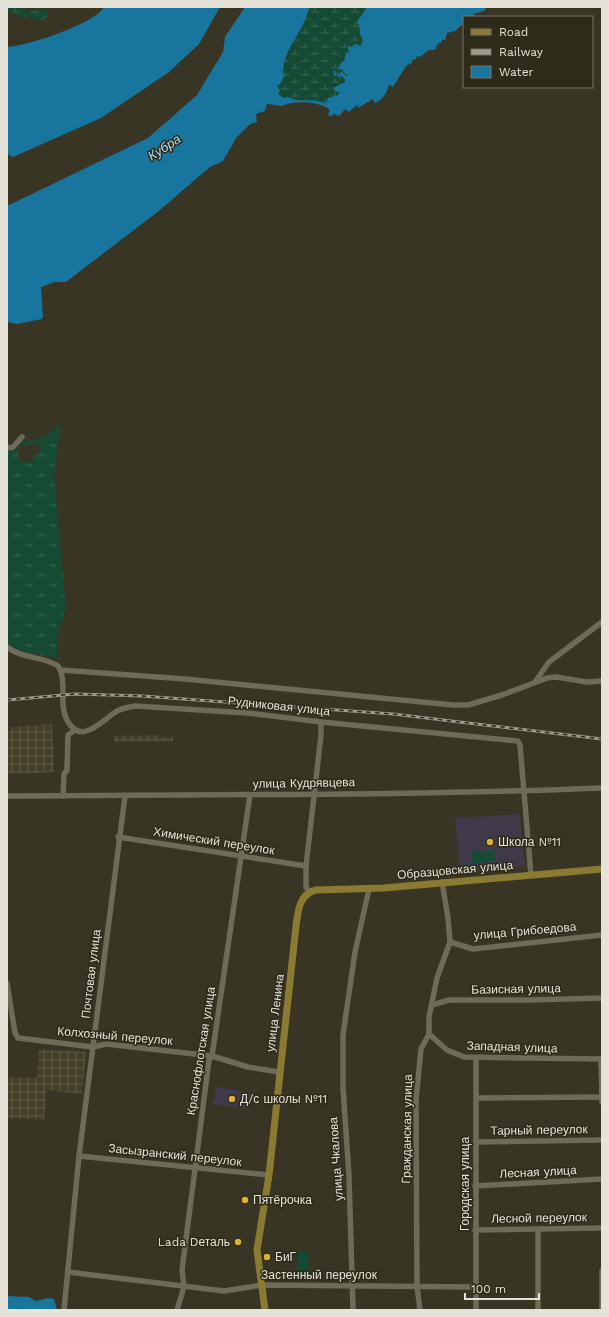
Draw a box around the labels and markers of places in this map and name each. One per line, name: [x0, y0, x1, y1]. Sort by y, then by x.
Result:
place label: Школа №11: [498, 835, 561, 849]
marker: Школа №11: [485, 837, 495, 847]
place label: Д/с школы №11: [240, 1092, 327, 1106]
marker: Д/с школы №11: [227, 1094, 237, 1104]
place label: Пятёрочка: [253, 1193, 312, 1207]
marker: Пятёрочка: [240, 1195, 250, 1205]
place label: Lada Dеталь: [158, 1235, 230, 1249]
marker: Lada Dеталь: [233, 1237, 243, 1247]
place label: БиГ: [275, 1250, 297, 1264]
marker: БиГ: [262, 1252, 272, 1262]

